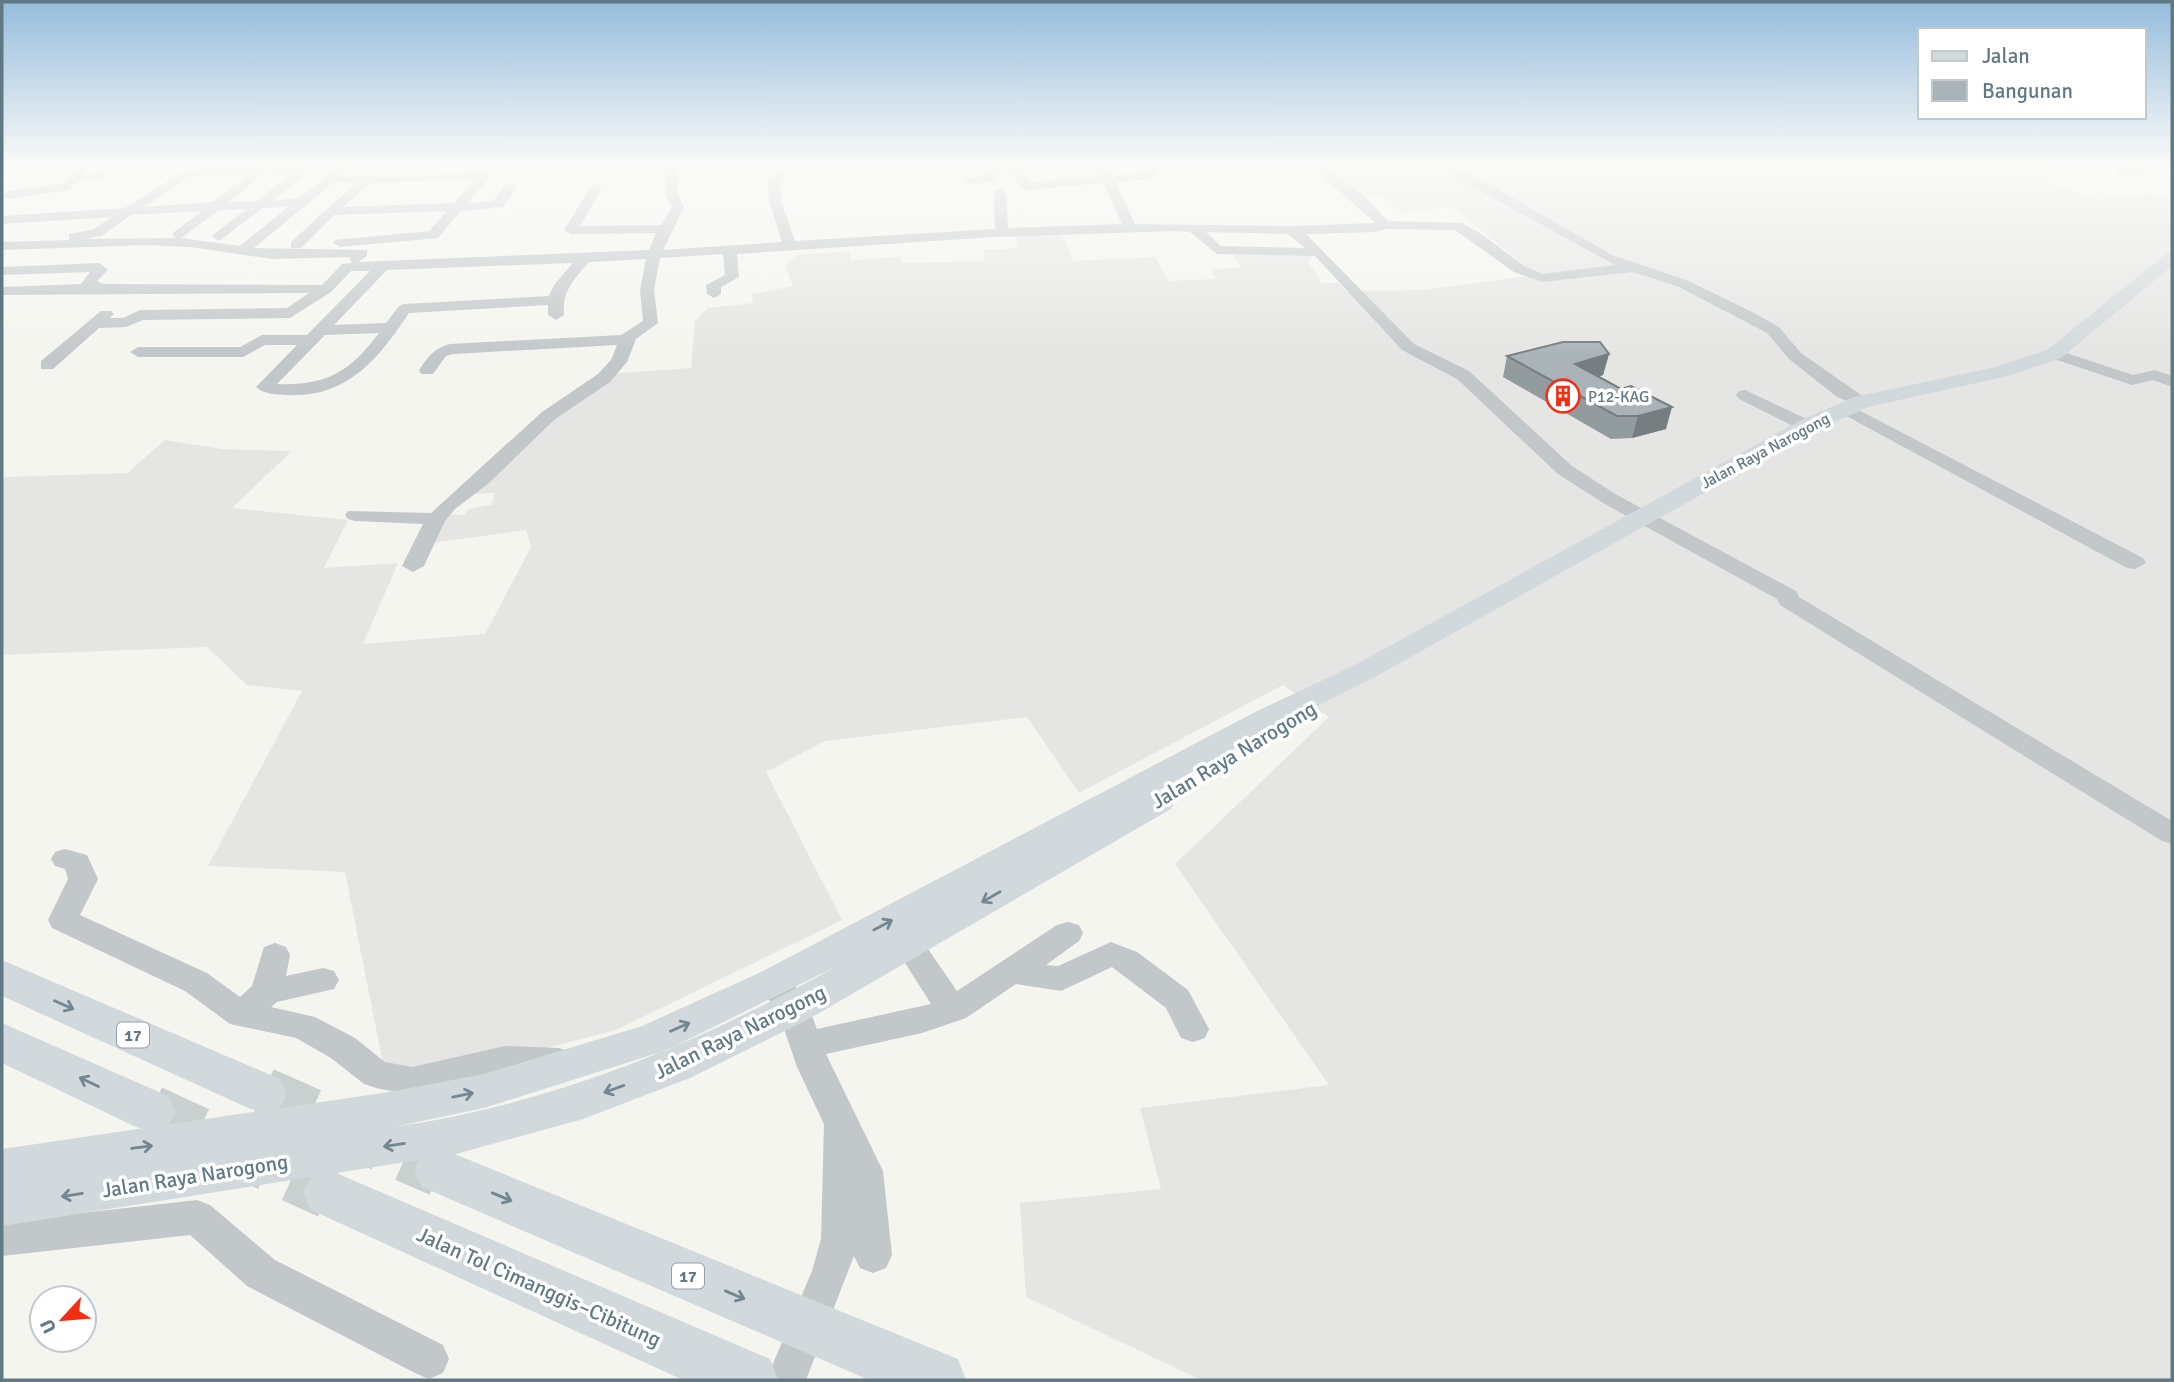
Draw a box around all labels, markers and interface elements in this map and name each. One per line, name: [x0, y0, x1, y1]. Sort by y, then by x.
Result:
legend: [1918, 28, 2146, 119]
text: Jalan: [1982, 43, 2030, 69]
text: Bangunan: [1982, 78, 2073, 104]
building icon: P12-KAG: [1544, 377, 1582, 415]
place label: P12-KAG: [1588, 387, 1649, 407]
street label: Jalan Raya Narogong: [1698, 408, 1833, 493]
street label: Jalan Raya Narogong: [1147, 695, 1321, 815]
one-way arrow: [981, 890, 1001, 904]
one-way arrow: [872, 918, 893, 931]
street label: Jalan Raya Narogong: [650, 979, 830, 1085]
one-way arrow: [53, 999, 74, 1012]
one-way arrow: [669, 1020, 690, 1033]
road number: 17: [117, 1023, 149, 1048]
one-way arrow: [79, 1075, 100, 1089]
one-way arrow: [603, 1084, 625, 1096]
one-way arrow: [451, 1087, 474, 1101]
one-way arrow: [383, 1139, 406, 1152]
one-way arrow: [130, 1140, 153, 1153]
street label: Jalan Raya Narogong: [100, 1148, 290, 1204]
one-way arrow: [62, 1189, 84, 1202]
one-way arrow: [491, 1192, 513, 1205]
street label: Jalan Tol Cimanggis–Cibitung: [413, 1221, 665, 1353]
road number: 17: [672, 1264, 704, 1288]
north arrow: [28, 1284, 98, 1354]
one-way arrow: [723, 1290, 745, 1303]
text: U: [35, 1315, 62, 1337]

